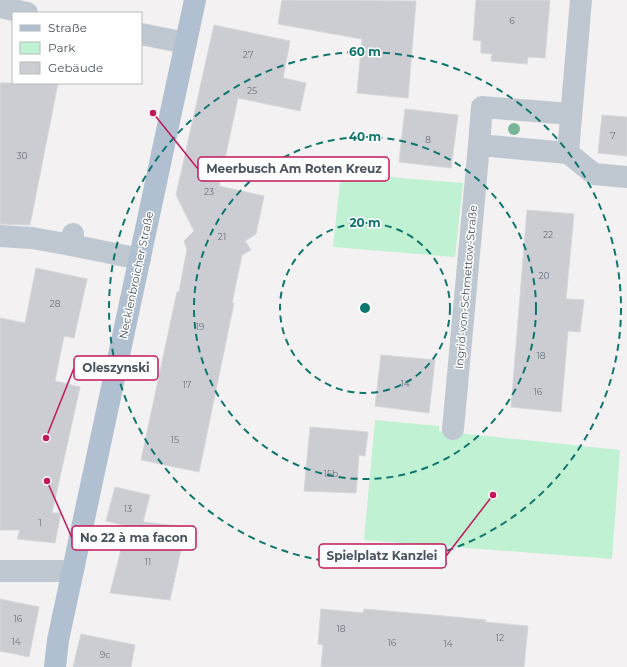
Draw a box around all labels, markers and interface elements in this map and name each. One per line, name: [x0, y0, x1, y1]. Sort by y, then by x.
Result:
legend: [12, 12, 142, 84]
house number: 6: [509, 15, 515, 26]
text: Straße: [48, 20, 87, 35]
text: Park: [48, 40, 76, 55]
text: 60 m: [349, 44, 381, 59]
house number: 27: [243, 49, 253, 60]
text: Gebäude: [48, 60, 103, 75]
house number: 25: [247, 85, 257, 96]
text: 40 m: [349, 129, 381, 144]
house number: 7: [610, 130, 616, 141]
house number: 8: [425, 134, 431, 145]
house number: 30: [16, 150, 28, 161]
callout: Meerbusch Am Roten Kreuz: [198, 157, 389, 181]
text: Meerbusch Am Roten Kreuz: [206, 161, 382, 176]
house number: 23: [204, 186, 214, 197]
street label: Ingrid-von-Schmettow-Straße: [452, 204, 480, 369]
street label: Necklenbroicher Straße: [116, 210, 156, 340]
text: 20 m: [349, 215, 381, 230]
house number: 22: [543, 229, 553, 240]
house number: 21: [218, 231, 226, 242]
house number: 20: [538, 270, 550, 281]
house number: 28: [50, 298, 61, 309]
centre of rings: [358, 301, 372, 315]
house number: 19: [196, 321, 205, 332]
house number: 18: [537, 350, 546, 361]
callout: Oleszynski: [74, 356, 158, 380]
text: Oleszynski: [82, 360, 150, 375]
house number: 14: [400, 378, 410, 389]
house number: 17: [183, 379, 191, 390]
house number: 16: [534, 386, 543, 397]
house number: 15: [171, 434, 179, 445]
house number: 15b: [324, 468, 338, 479]
house number: 13: [124, 503, 132, 514]
house number: 1: [38, 517, 42, 528]
callout: No 22 à ma facon: [72, 526, 196, 550]
text: No 22 à ma facon: [80, 530, 188, 545]
callout: Spielplatz Kanzlei: [319, 544, 446, 568]
text: Spielplatz Kanzlei: [327, 548, 437, 563]
house number: 11: [145, 556, 151, 567]
house number: 16: [14, 613, 23, 624]
house number: 18: [337, 623, 346, 634]
house number: 12: [496, 632, 504, 643]
house number: 14: [11, 636, 21, 647]
house number: 16: [388, 637, 397, 648]
house number: 14: [443, 638, 453, 649]
house number: 9c: [100, 649, 110, 660]

